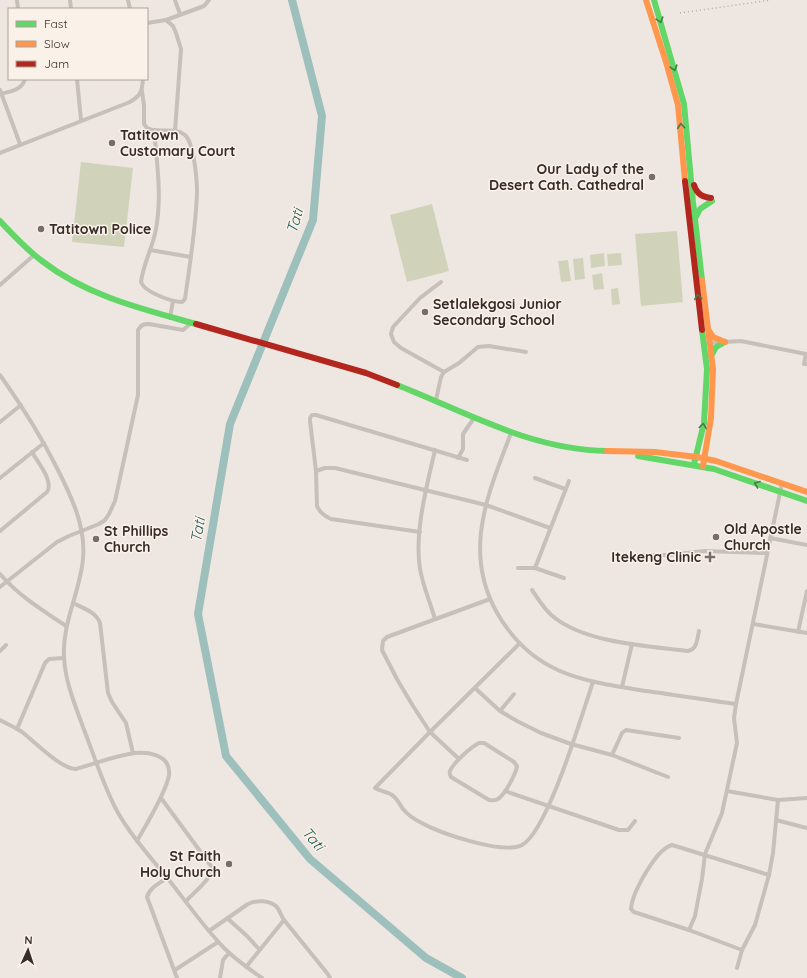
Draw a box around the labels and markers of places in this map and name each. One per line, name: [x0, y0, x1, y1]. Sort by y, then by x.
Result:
place label: Tatitown Customary Court: [120, 126, 236, 160]
marker: Tatitown Customary Court: [107, 138, 117, 148]
place label: Our Lady of the Desert Cath. Cathedral: [489, 160, 644, 194]
marker: Our Lady of the Desert Cath. Cathedral: [647, 172, 657, 182]
place label: Tatitown Police: [49, 220, 151, 238]
marker: Tatitown Police: [36, 224, 46, 234]
place label: Setlalekgosi Junior Secondary School: [433, 295, 562, 329]
marker: Setlalekgosi Junior Secondary School: [420, 307, 430, 317]
place label: Old Apostle Church: [724, 520, 802, 554]
place label: St Phillips Church: [104, 522, 169, 556]
marker: Old Apostle Church: [711, 532, 721, 542]
marker: St Phillips Church: [91, 534, 101, 544]
place label: Itekeng Clinic: [611, 548, 701, 566]
marker: Itekeng Clinic: [704, 551, 716, 563]
place label: St Faith Holy Church: [140, 847, 221, 881]
marker: St Faith Holy Church: [224, 859, 234, 869]

